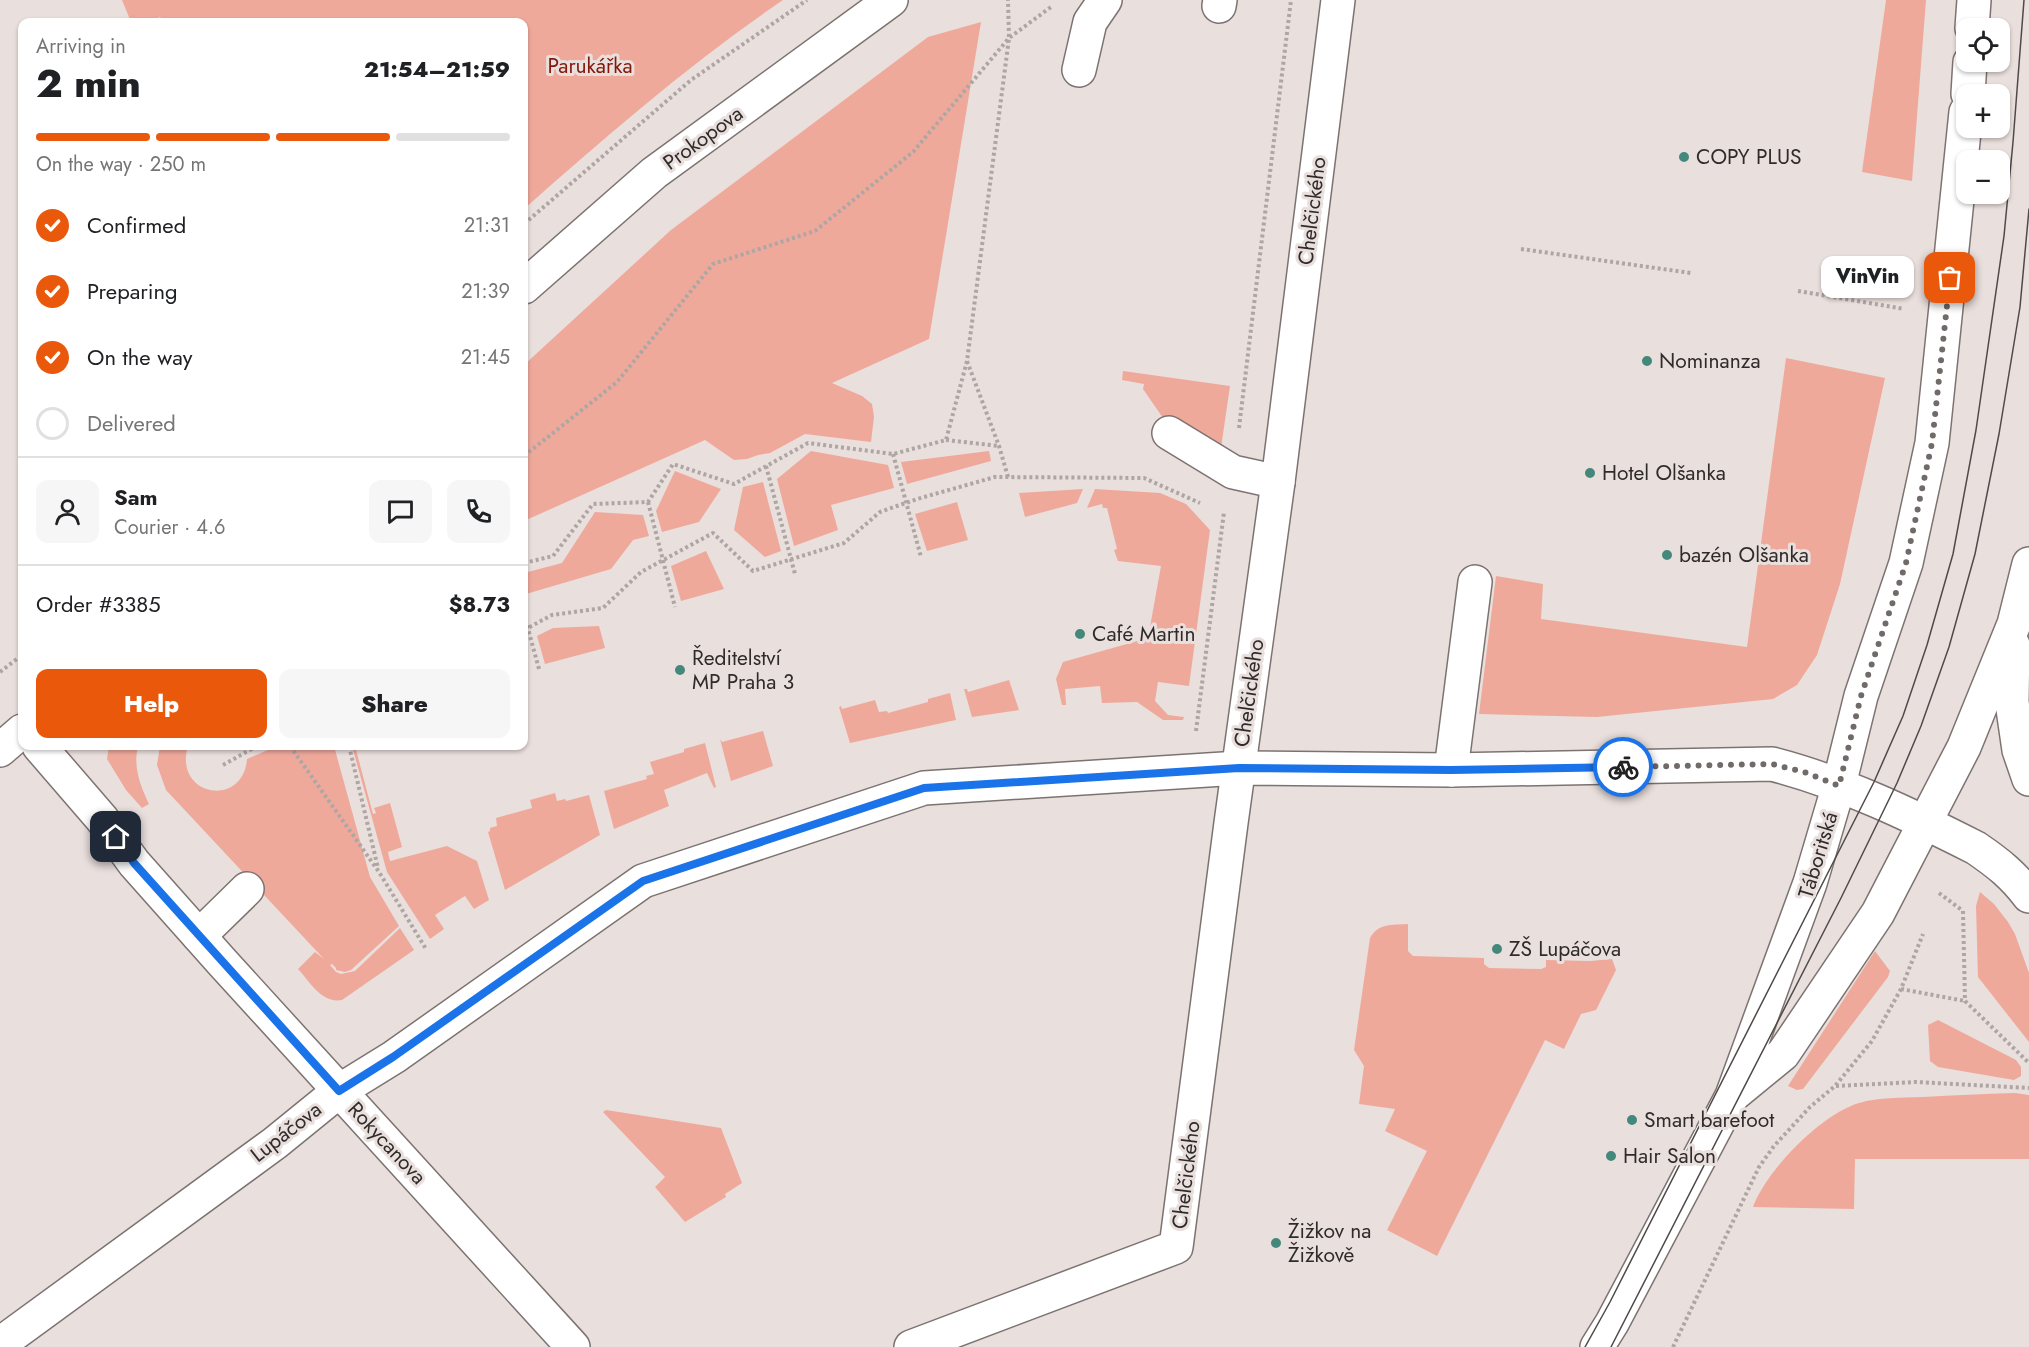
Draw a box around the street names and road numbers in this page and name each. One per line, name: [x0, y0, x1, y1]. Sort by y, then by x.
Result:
street label: Prokopova: [657, 99, 749, 177]
street label: Chelčického: [1290, 155, 1334, 267]
street label: Chelčického: [1227, 637, 1271, 749]
street label: Táboritská: [1791, 808, 1845, 902]
street label: Lupáčova: [244, 1095, 328, 1169]
street label: Rokycanova: [341, 1095, 433, 1191]
street label: Chelčického: [1164, 1119, 1208, 1231]

